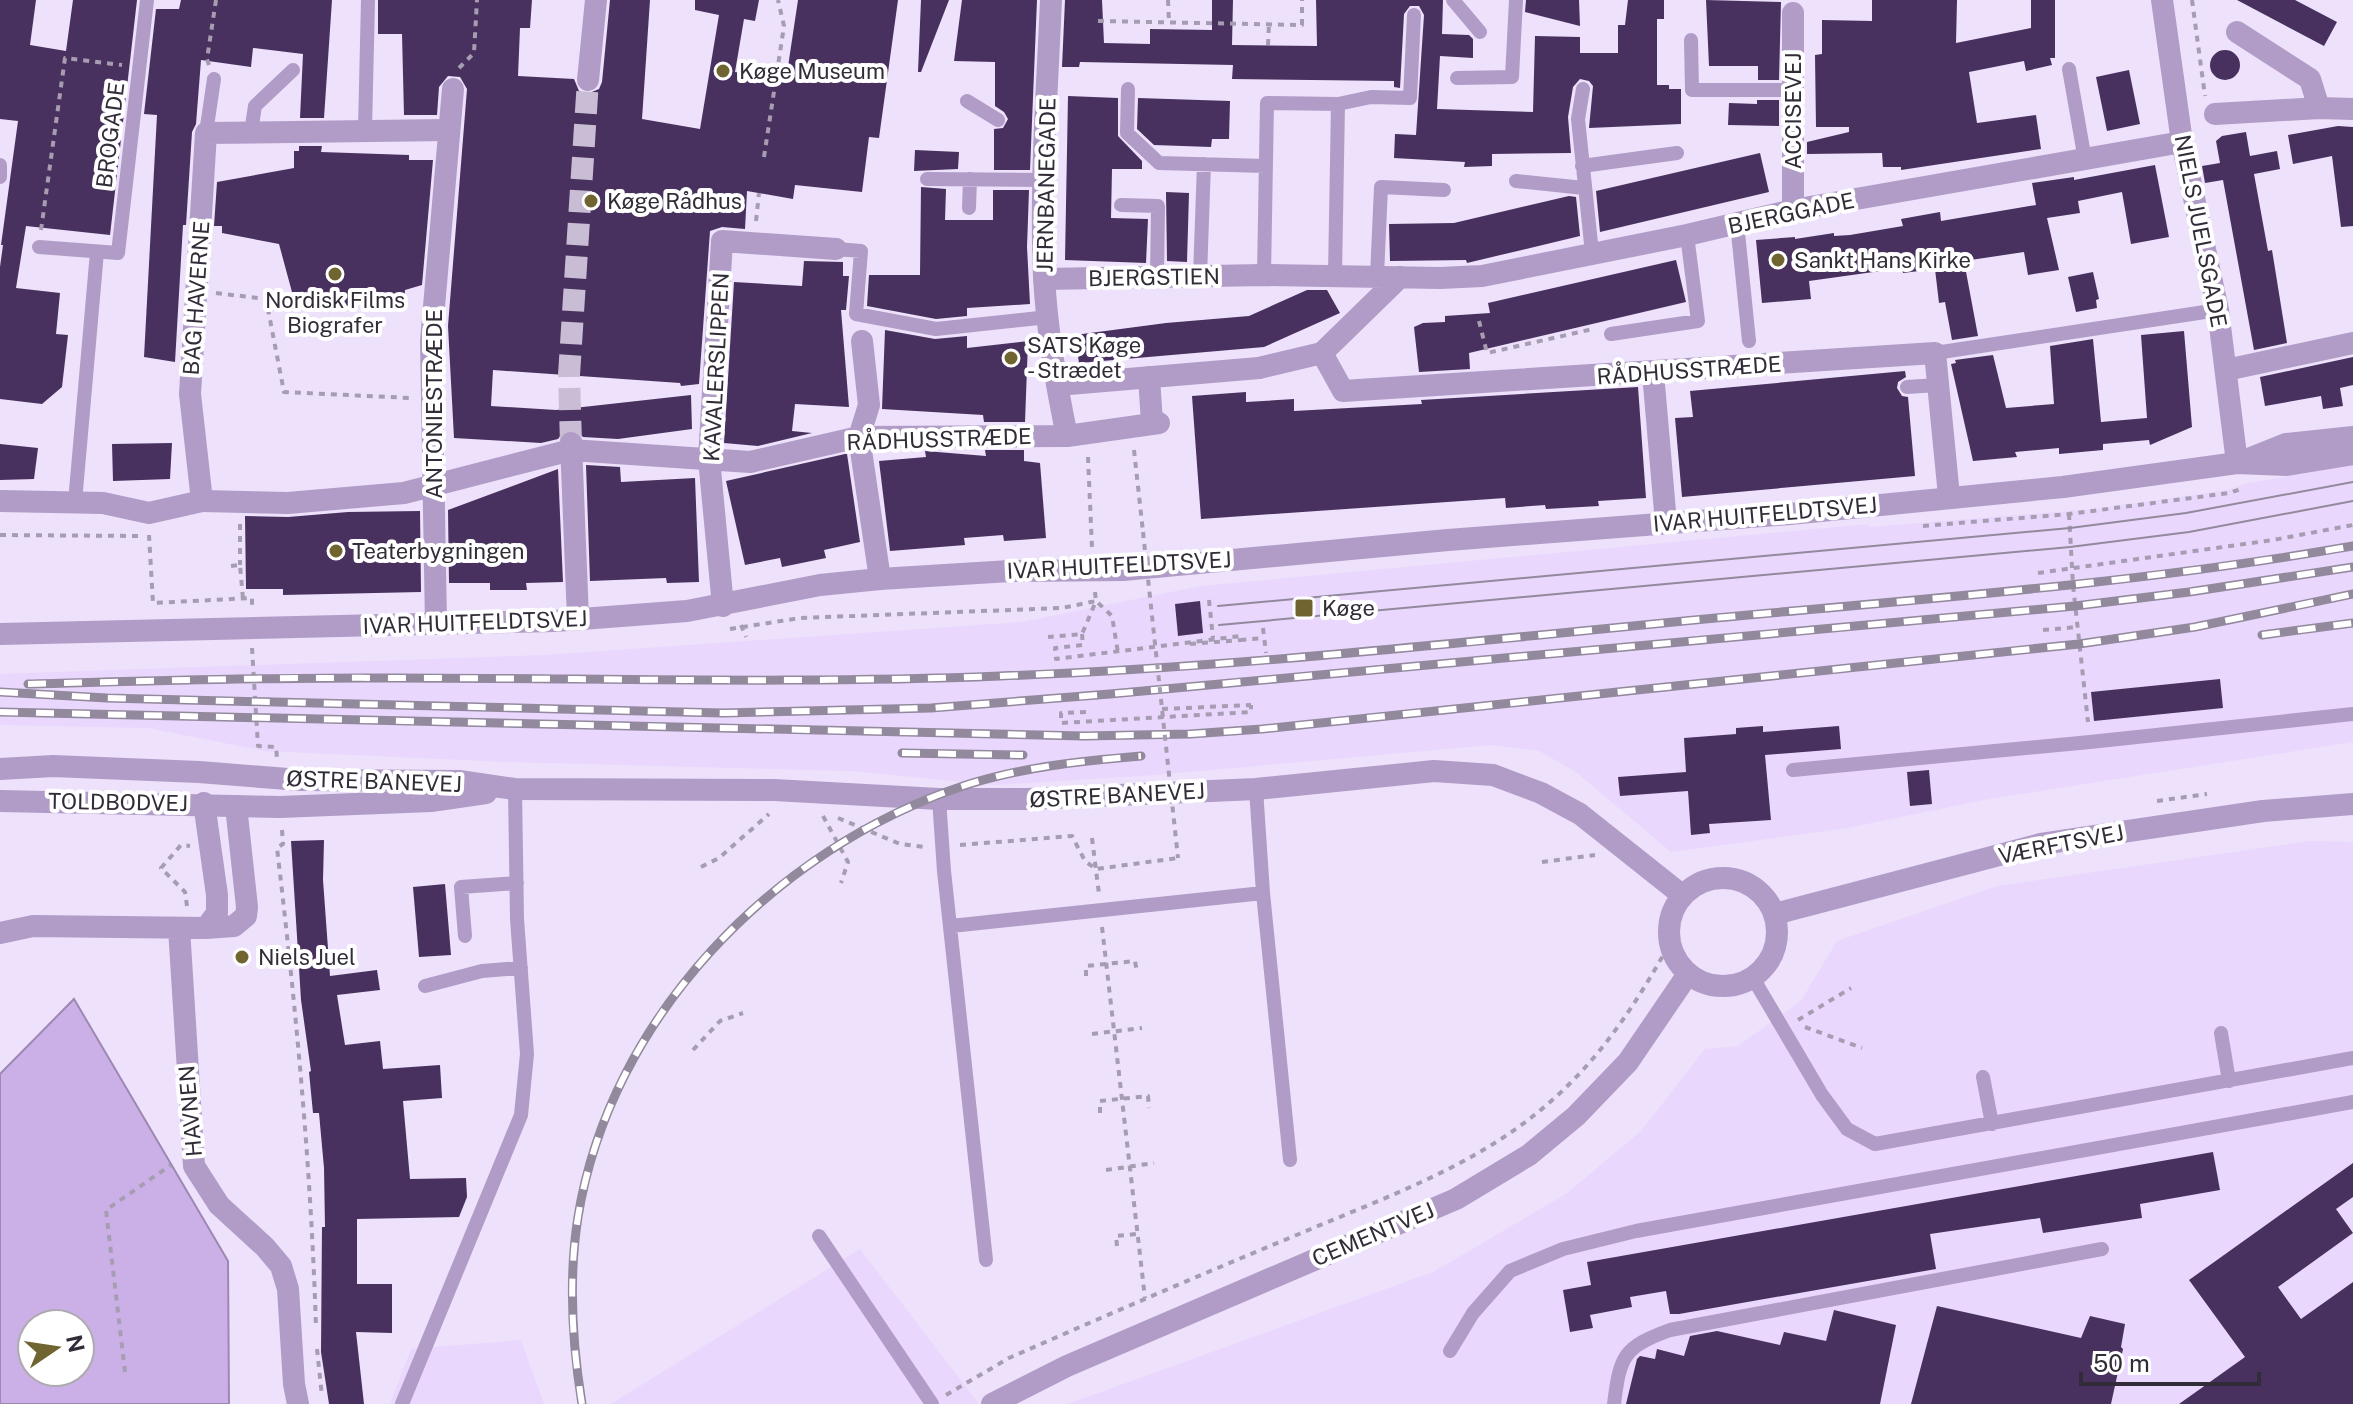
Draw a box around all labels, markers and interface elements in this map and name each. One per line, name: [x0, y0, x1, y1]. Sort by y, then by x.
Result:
street label: ACCISEVEJ: [1780, 52, 1806, 170]
place label: Køge Museum: [739, 58, 885, 84]
marker: Køge Museum: [714, 62, 732, 80]
street label: BROGADE: [91, 81, 129, 189]
street label: JERNBANEGADE: [1031, 97, 1061, 273]
street label: NIELS JUELSGADE: [2170, 132, 2232, 330]
street label: BJERGGADE: [1725, 187, 1857, 239]
place label: Køge Rådhus: [607, 188, 742, 214]
marker: Køge Rådhus: [582, 192, 600, 210]
street label: BAG HAVERNE: [178, 220, 214, 376]
place label: Sankt Hans Kirke: [1794, 247, 1971, 273]
marker: Sankt Hans Kirke: [1769, 251, 1787, 269]
street label: BJERGSTIEN: [1088, 263, 1220, 291]
marker: Nordisk Films Biografer: [326, 265, 344, 283]
street label: KAVALERSLIPPEN: [698, 272, 734, 462]
place label: Nordisk Films Biografer: [265, 287, 405, 338]
street label: ANTONIESTRÆDE: [421, 309, 447, 499]
place label: SATS Køge - Strædet: [1027, 332, 1141, 383]
marker: SATS Køge - Strædet: [1002, 349, 1020, 367]
street label: RÅDHUSSTRÆDE: [1596, 349, 1782, 389]
street label: RÅDHUSSTRÆDE: [846, 421, 1032, 455]
street label: IVAR HUITFELDTSVEJ: [1652, 491, 1878, 537]
place label: Teaterbygningen: [352, 538, 524, 564]
marker: Teaterbygningen: [327, 542, 345, 560]
street label: IVAR HUITFELDTSVEJ: [1006, 546, 1232, 584]
place label: Køge: [1322, 595, 1375, 621]
marker: Køge: [1293, 597, 1315, 619]
street label: IVAR HUITFELDTSVEJ: [362, 605, 588, 639]
street label: ØSTRE BANEVEJ: [286, 765, 462, 797]
street label: ØSTRE BANEVEJ: [1029, 777, 1205, 813]
street label: TOLDBODVEJ: [48, 788, 188, 816]
street label: VÆRFTSVEJ: [1996, 819, 2126, 869]
place label: Niels Juel: [258, 944, 356, 970]
marker: Niels Juel: [233, 948, 251, 966]
street label: HAVNEN: [173, 1064, 207, 1158]
street label: CEMENTVEJ: [1308, 1197, 1438, 1271]
north arrow: [16, 1308, 96, 1388]
text: N: [61, 1332, 90, 1355]
scale bar: [2081, 1336, 2259, 1386]
text: 50 m: [2093, 1349, 2150, 1377]

